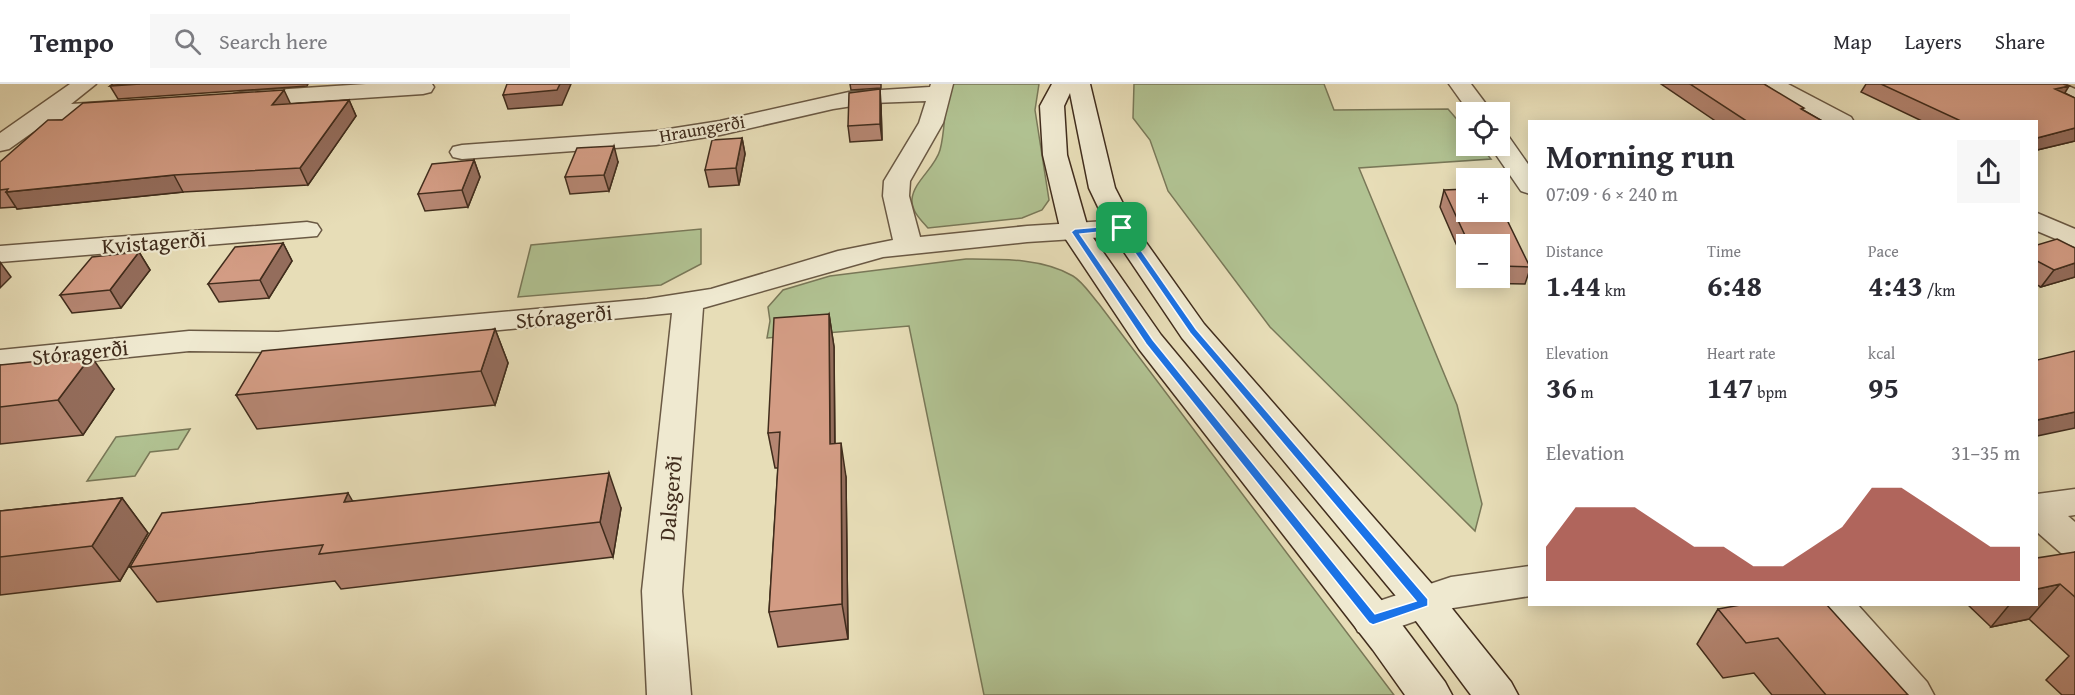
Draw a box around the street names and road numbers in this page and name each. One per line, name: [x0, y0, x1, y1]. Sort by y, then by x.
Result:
street label: Hraungerði: [657, 108, 747, 149]
street label: Kvistagerði: [101, 222, 207, 262]
street label: Stóragerði: [515, 296, 613, 336]
street label: Stóragerði: [30, 331, 130, 373]
street label: Dalsgerði: [650, 454, 690, 542]

